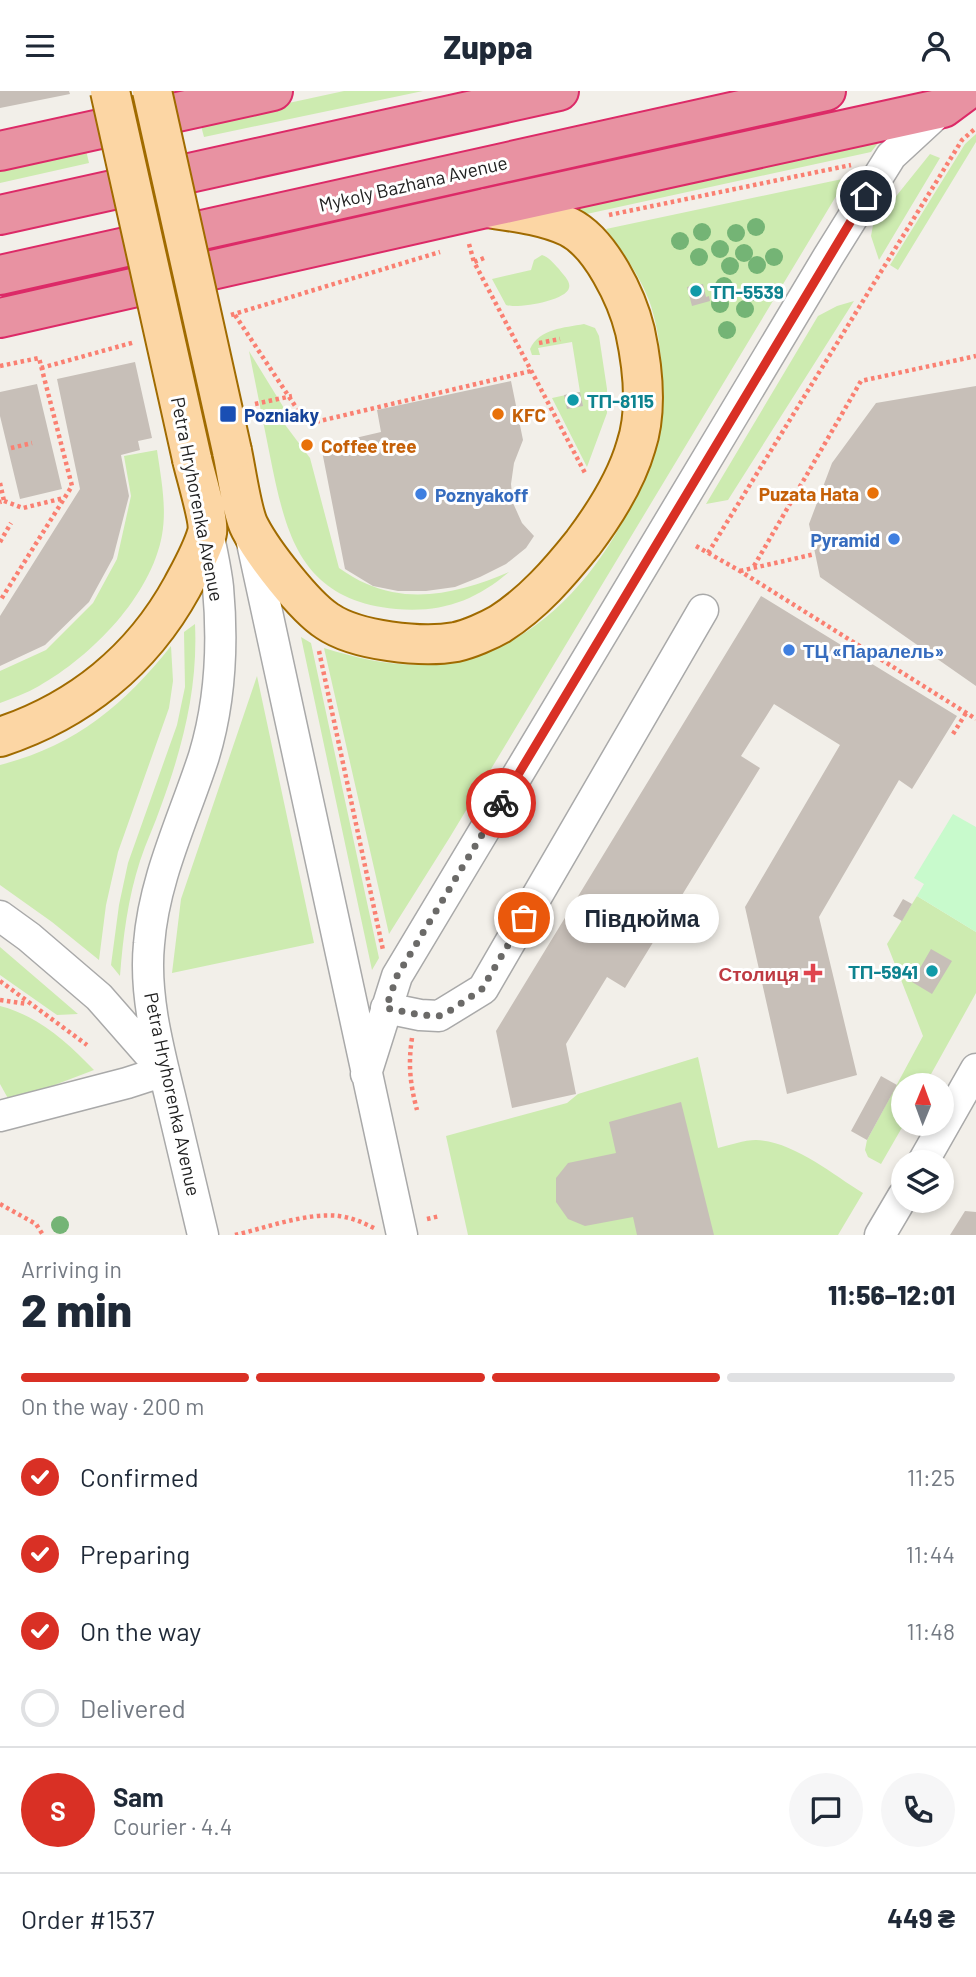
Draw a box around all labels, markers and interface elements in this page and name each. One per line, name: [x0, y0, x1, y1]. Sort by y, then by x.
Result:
icon: menu: [21, 27, 59, 65]
text: Zuppa: [443, 27, 533, 65]
icon: person: [917, 27, 955, 65]
street label: Mykoly Bazhana Avenue: [316, 150, 510, 216]
pin: [836, 166, 896, 226]
icon: home: [847, 177, 885, 215]
place label: ТП-5539: [710, 280, 784, 303]
marker: ТП-5539: [688, 283, 704, 299]
place label: ТП-8115: [587, 389, 654, 412]
marker: ТП-8115: [565, 392, 581, 408]
street label: Petra Hryhorenka Avenue: [167, 395, 229, 603]
place label: Pozniaky: [244, 403, 320, 426]
place label: KFC: [512, 403, 546, 426]
marker: Pozniaky: [218, 404, 238, 424]
marker: KFC: [490, 406, 506, 422]
place label: Coffee tree: [321, 434, 417, 457]
marker: Coffee tree: [299, 437, 315, 453]
place label: Puzata Hata: [759, 482, 859, 505]
place label: Poznyakoff: [435, 483, 528, 506]
marker: Puzata Hata: [865, 485, 881, 501]
marker: Poznyakoff: [413, 486, 429, 502]
place label: Pyramid: [810, 528, 880, 551]
marker: Pyramid: [886, 531, 902, 547]
place label: ТЦ «Паралель»: [803, 639, 944, 662]
marker: ТЦ «Паралель»: [781, 642, 797, 658]
courier: [466, 768, 536, 838]
icon: bike: [482, 784, 520, 822]
pin: [494, 888, 554, 948]
callout: Півдюйма: [566, 893, 720, 943]
icon: bag: [505, 899, 543, 937]
text: Півдюйма: [585, 904, 699, 932]
place label: ТП-5941: [848, 960, 918, 983]
place label: Столиця: [719, 962, 799, 985]
marker: ТП-5941: [924, 963, 940, 979]
marker: Столиця: [805, 965, 821, 981]
street label: Petra Hryhorenka Avenue: [140, 990, 206, 1198]
north arrow: [891, 1073, 954, 1136]
map controls: [891, 1073, 954, 1213]
button: layers: [891, 1150, 954, 1213]
text: Arriving in: [21, 1255, 122, 1283]
text: 11:56–12:01: [828, 1279, 955, 1310]
text: 2 min: [21, 1281, 132, 1336]
text: On the way · 200 m: [21, 1392, 204, 1420]
icon: check: [21, 1458, 59, 1496]
text: Confirmed: [80, 1461, 199, 1492]
text: 11:25: [907, 1463, 955, 1491]
icon: check: [21, 1535, 59, 1573]
text: Preparing: [80, 1538, 190, 1569]
text: 11:44: [906, 1540, 955, 1568]
icon: check: [21, 1612, 59, 1650]
text: On the way: [80, 1615, 201, 1646]
text: 11:48: [906, 1617, 955, 1645]
text: Delivered: [80, 1692, 186, 1723]
button: chat: [789, 1773, 863, 1847]
button: phone: [881, 1773, 955, 1847]
text: Sam: [113, 1781, 164, 1812]
text: S: [50, 1795, 66, 1826]
text: Courier · 4.4: [113, 1812, 232, 1840]
text: 449 ₴: [887, 1902, 955, 1933]
text: Order #1537: [21, 1903, 155, 1934]

